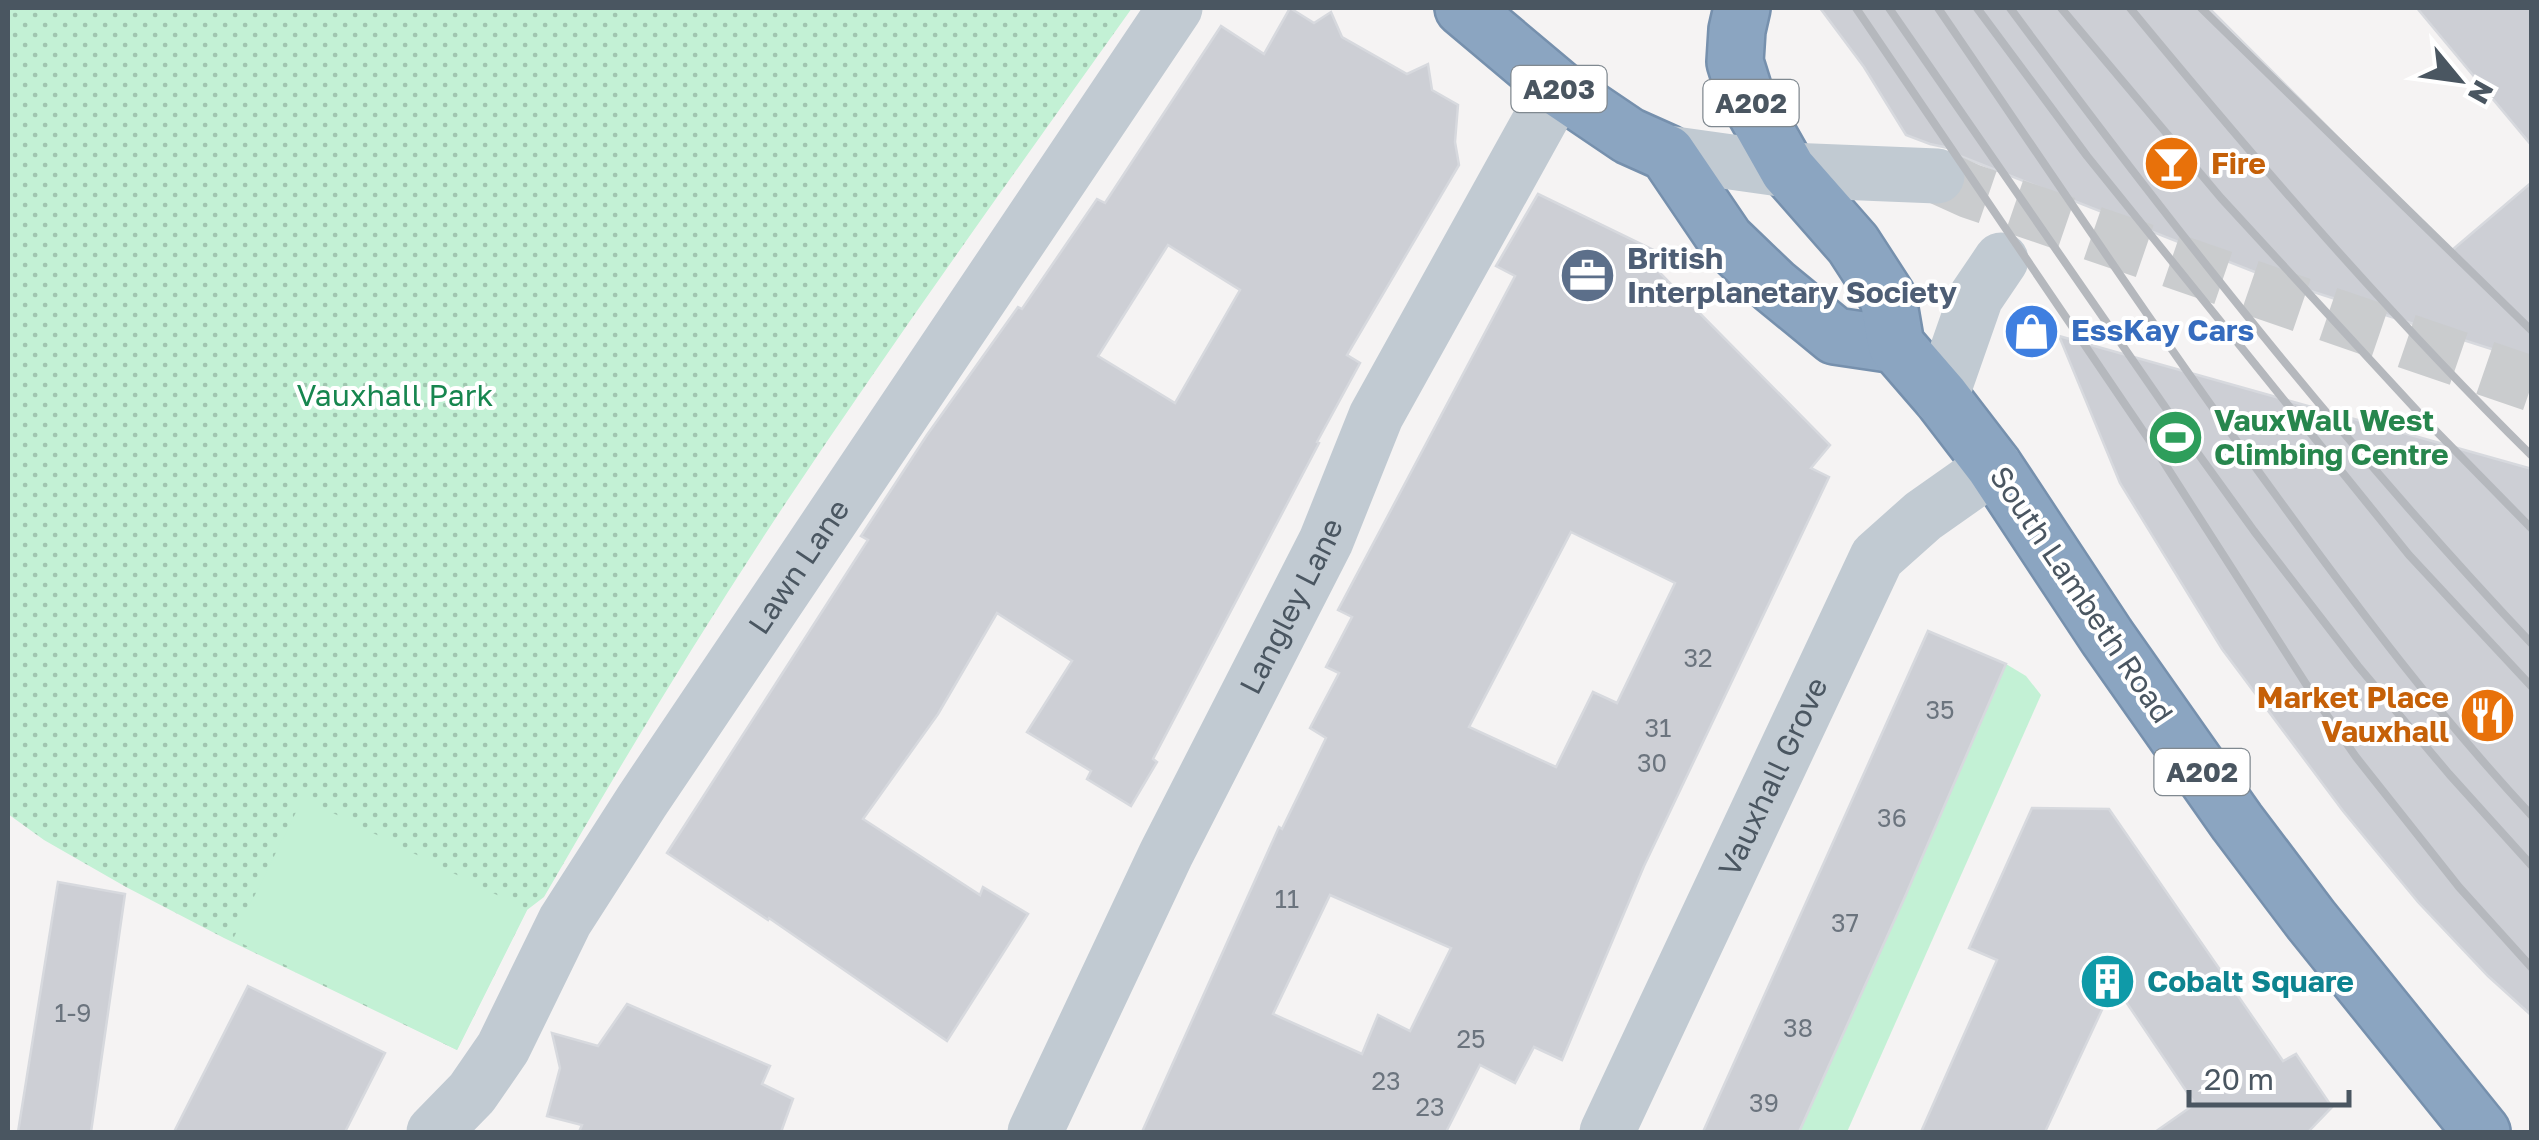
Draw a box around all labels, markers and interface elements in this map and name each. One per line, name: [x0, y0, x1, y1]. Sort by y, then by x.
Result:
north arrow: [2409, 30, 2509, 130]
road number: A203: [1512, 66, 1606, 112]
text: N: [2462, 75, 2501, 110]
road number: A202: [1704, 80, 1798, 126]
bar icon: Fire: [2142, 134, 2202, 194]
place label: Fire: [2211, 145, 2266, 181]
place label: British Interplanetary Society: [1627, 240, 1957, 310]
office icon: British Interplanetary Society: [1558, 246, 1618, 306]
shop icon: EssKay Cars: [2002, 301, 2062, 361]
place label: EssKay Cars: [2071, 312, 2254, 348]
park label: Vauxhall Park: [297, 377, 494, 413]
place label: VauxWall West Climbing Centre: [2214, 402, 2449, 472]
sports icon: VauxWall West Climbing Centre: [2145, 408, 2205, 468]
street label: South Lambeth Road: [1983, 459, 2181, 729]
street label: Lawn Lane: [740, 492, 857, 641]
street label: Langley Lane: [1232, 513, 1350, 700]
house number: 32: [1683, 642, 1713, 673]
street label: Vauxhall Grove: [1711, 672, 1835, 882]
place label: Market Place Vauxhall: [2257, 679, 2449, 749]
restaurant icon: Market Place Vauxhall: [2458, 685, 2518, 745]
house number: 35: [1925, 694, 1955, 725]
house number: 31: [1645, 712, 1671, 743]
house number: 30: [1637, 747, 1667, 778]
road number: A202: [2154, 749, 2250, 795]
house number: 36: [1877, 802, 1907, 833]
house number: 11: [1275, 883, 1299, 914]
house number: 37: [1831, 907, 1859, 938]
building icon: Cobalt Square: [2078, 952, 2138, 1012]
place label: Cobalt Square: [2147, 963, 2354, 999]
house number: 1-9: [55, 997, 91, 1028]
house number: 38: [1783, 1012, 1813, 1043]
house number: 25: [1456, 1023, 1486, 1054]
scale bar: [2189, 1045, 2349, 1107]
text: 20 m: [2204, 1061, 2274, 1097]
house number: 23: [1371, 1065, 1401, 1096]
house number: 39: [1749, 1087, 1779, 1118]
house number: 23: [1415, 1091, 1445, 1122]

